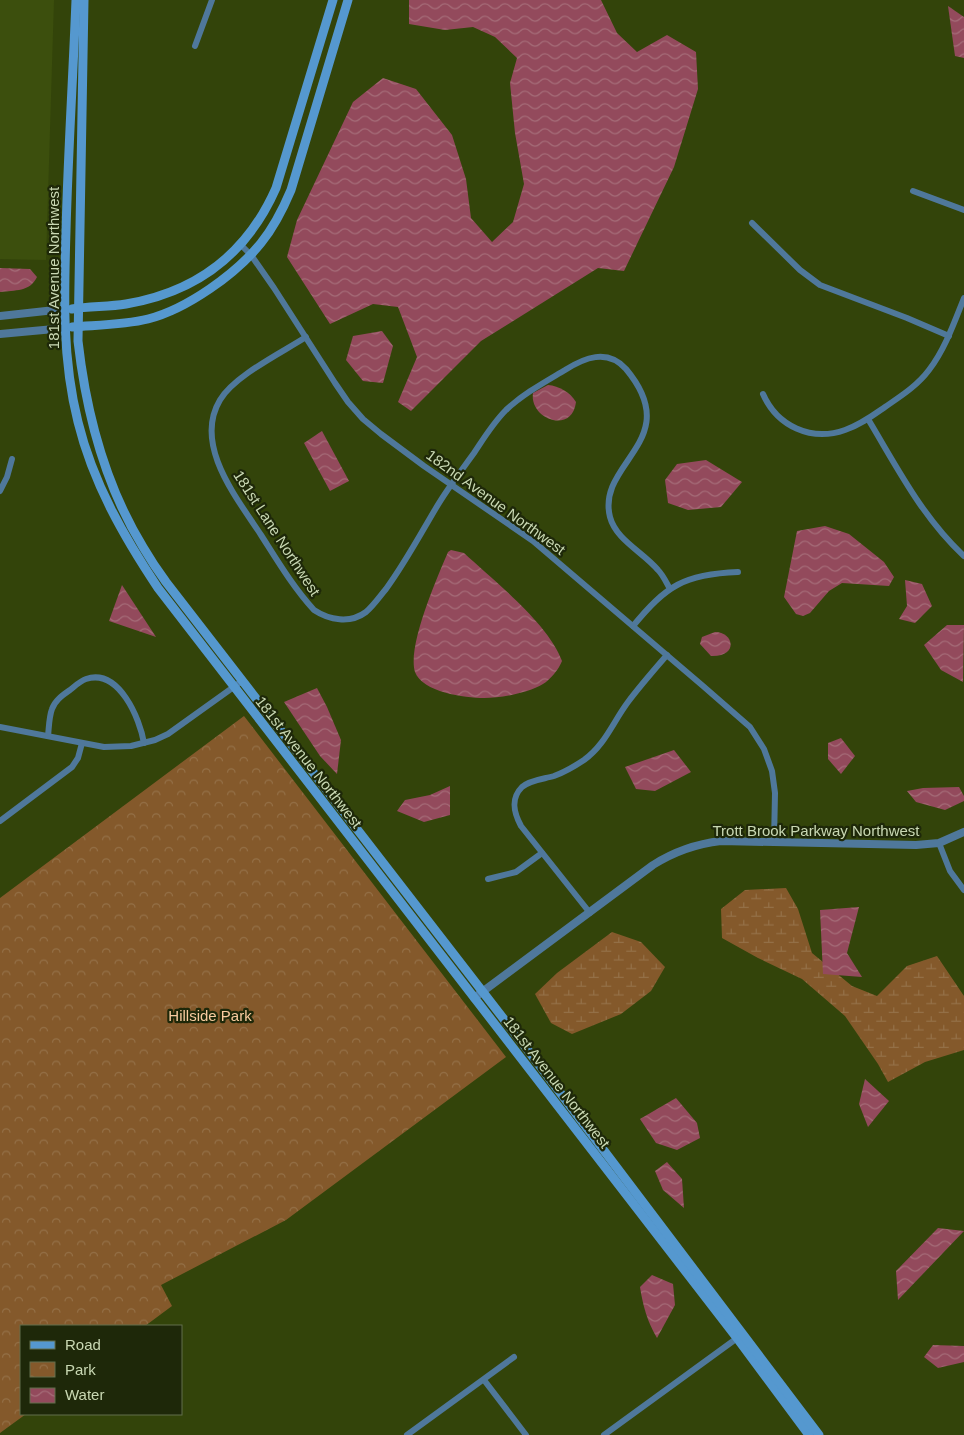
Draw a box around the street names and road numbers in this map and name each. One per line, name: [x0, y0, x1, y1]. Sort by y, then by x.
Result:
street label: 181st Avenue Northwest: [45, 186, 62, 349]
street label: 182nd Avenue Northwest: [423, 446, 569, 559]
street label: 181st Lane Northwest: [230, 467, 324, 600]
street label: 181st Avenue Northwest: [252, 693, 366, 832]
street label: Trott Brook Parkway Northwest: [712, 822, 920, 839]
street label: 181st Avenue Northwest: [500, 1013, 614, 1152]

